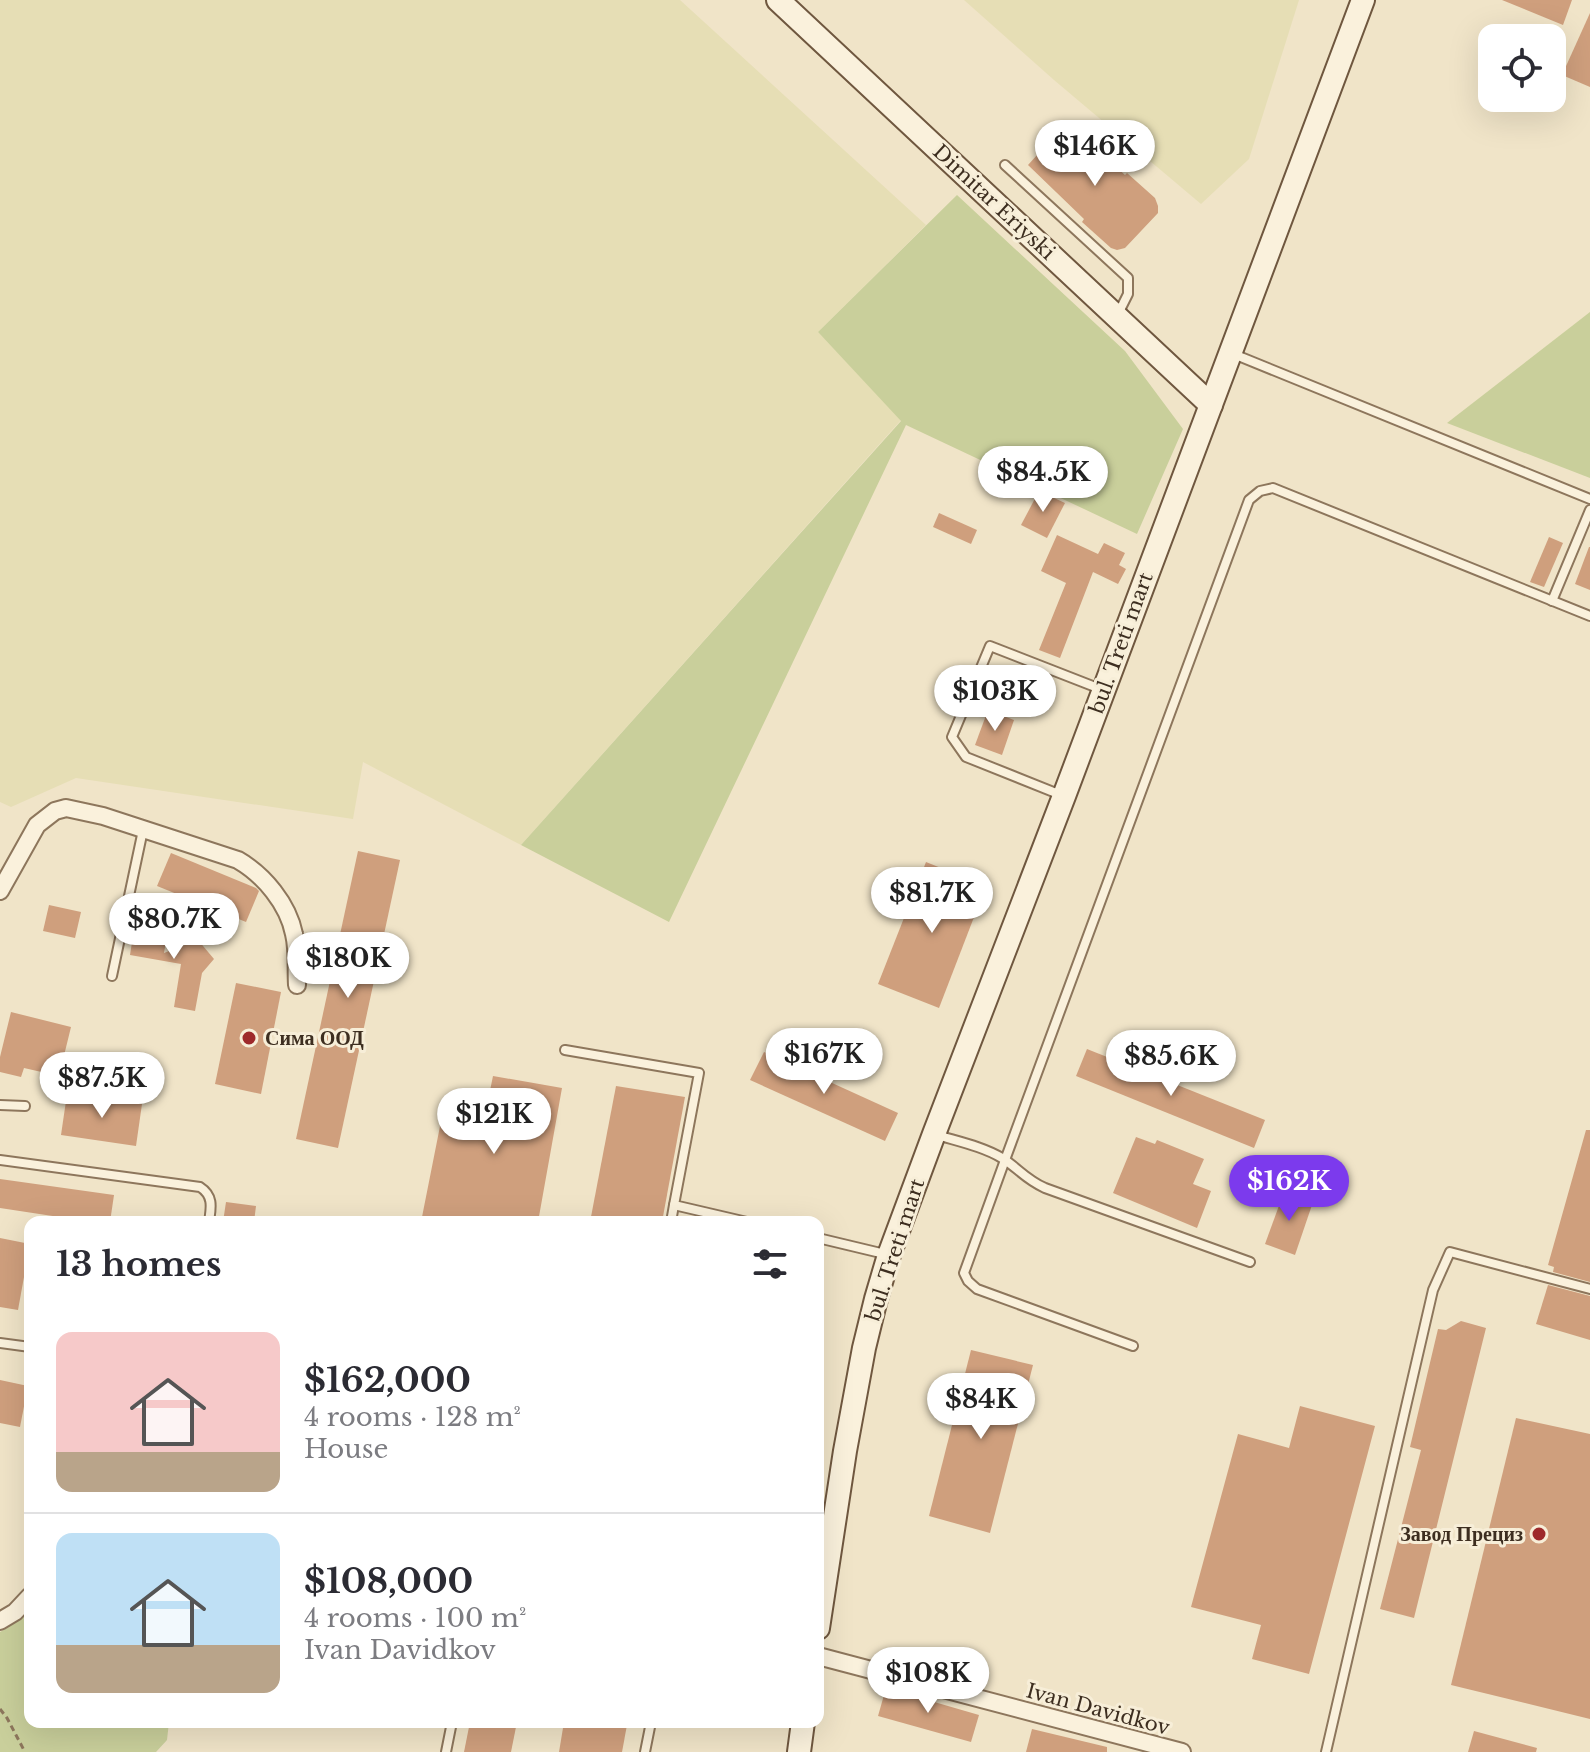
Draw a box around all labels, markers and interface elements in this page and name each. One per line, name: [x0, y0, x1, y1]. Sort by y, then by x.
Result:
map controls: [1478, 24, 1566, 112]
button: locate: [1478, 24, 1566, 112]
pin: $146K: [1039, 120, 1151, 188]
text: $146K: [1053, 130, 1137, 162]
street label: Dimitar Eriyski: [928, 139, 1060, 265]
pin: $84.5K: [978, 446, 1108, 514]
text: $84.5K: [996, 456, 1090, 488]
street label: bul. Treti mart: [1084, 569, 1158, 718]
pin: $103K: [939, 665, 1051, 733]
text: $103K: [952, 675, 1038, 707]
pin: $81.7K: [867, 867, 997, 935]
text: $81.7K: [889, 877, 975, 909]
pin: $80.7K: [109, 893, 239, 961]
text: $80.7K: [127, 903, 221, 935]
pin: $180K: [292, 932, 404, 1000]
text: $180K: [305, 942, 391, 974]
place label: Сима ООД: [265, 1026, 364, 1050]
pin: $167K: [768, 1028, 880, 1096]
marker: Сима ООД: [240, 1029, 258, 1047]
pin: $85.6K: [1106, 1030, 1236, 1098]
text: $167K: [784, 1038, 864, 1070]
text: $85.6K: [1124, 1040, 1218, 1072]
pin: $87.5K: [37, 1052, 167, 1120]
text: $87.5K: [58, 1062, 146, 1094]
pin: $121K: [438, 1088, 550, 1156]
text: $121K: [455, 1098, 533, 1130]
pin: $162K: [1233, 1155, 1345, 1223]
text: $162K: [1247, 1165, 1331, 1197]
street label: bul. Treti mart: [860, 1175, 930, 1325]
icon: filters: [748, 1242, 792, 1286]
text: 13 homes: [56, 1243, 222, 1285]
text: $162,000: [304, 1359, 471, 1401]
icon: home: [120, 1364, 216, 1460]
pin: $84K: [934, 1373, 1028, 1441]
text: $84K: [945, 1383, 1017, 1415]
text: 4 rooms · 128 m²: [304, 1401, 521, 1433]
text: House: [304, 1433, 388, 1465]
place label: Завод Прециз: [1400, 1522, 1523, 1546]
marker: Завод Прециз: [1530, 1525, 1548, 1543]
text: $108,000: [304, 1560, 473, 1602]
icon: home: [120, 1565, 216, 1661]
text: 4 rooms · 100 m²: [304, 1602, 526, 1634]
text: Ivan Davidkov: [304, 1634, 496, 1666]
pin: $108K: [872, 1647, 984, 1715]
text: $108K: [885, 1657, 971, 1689]
street label: Ivan Davidkov: [1024, 1678, 1172, 1740]

